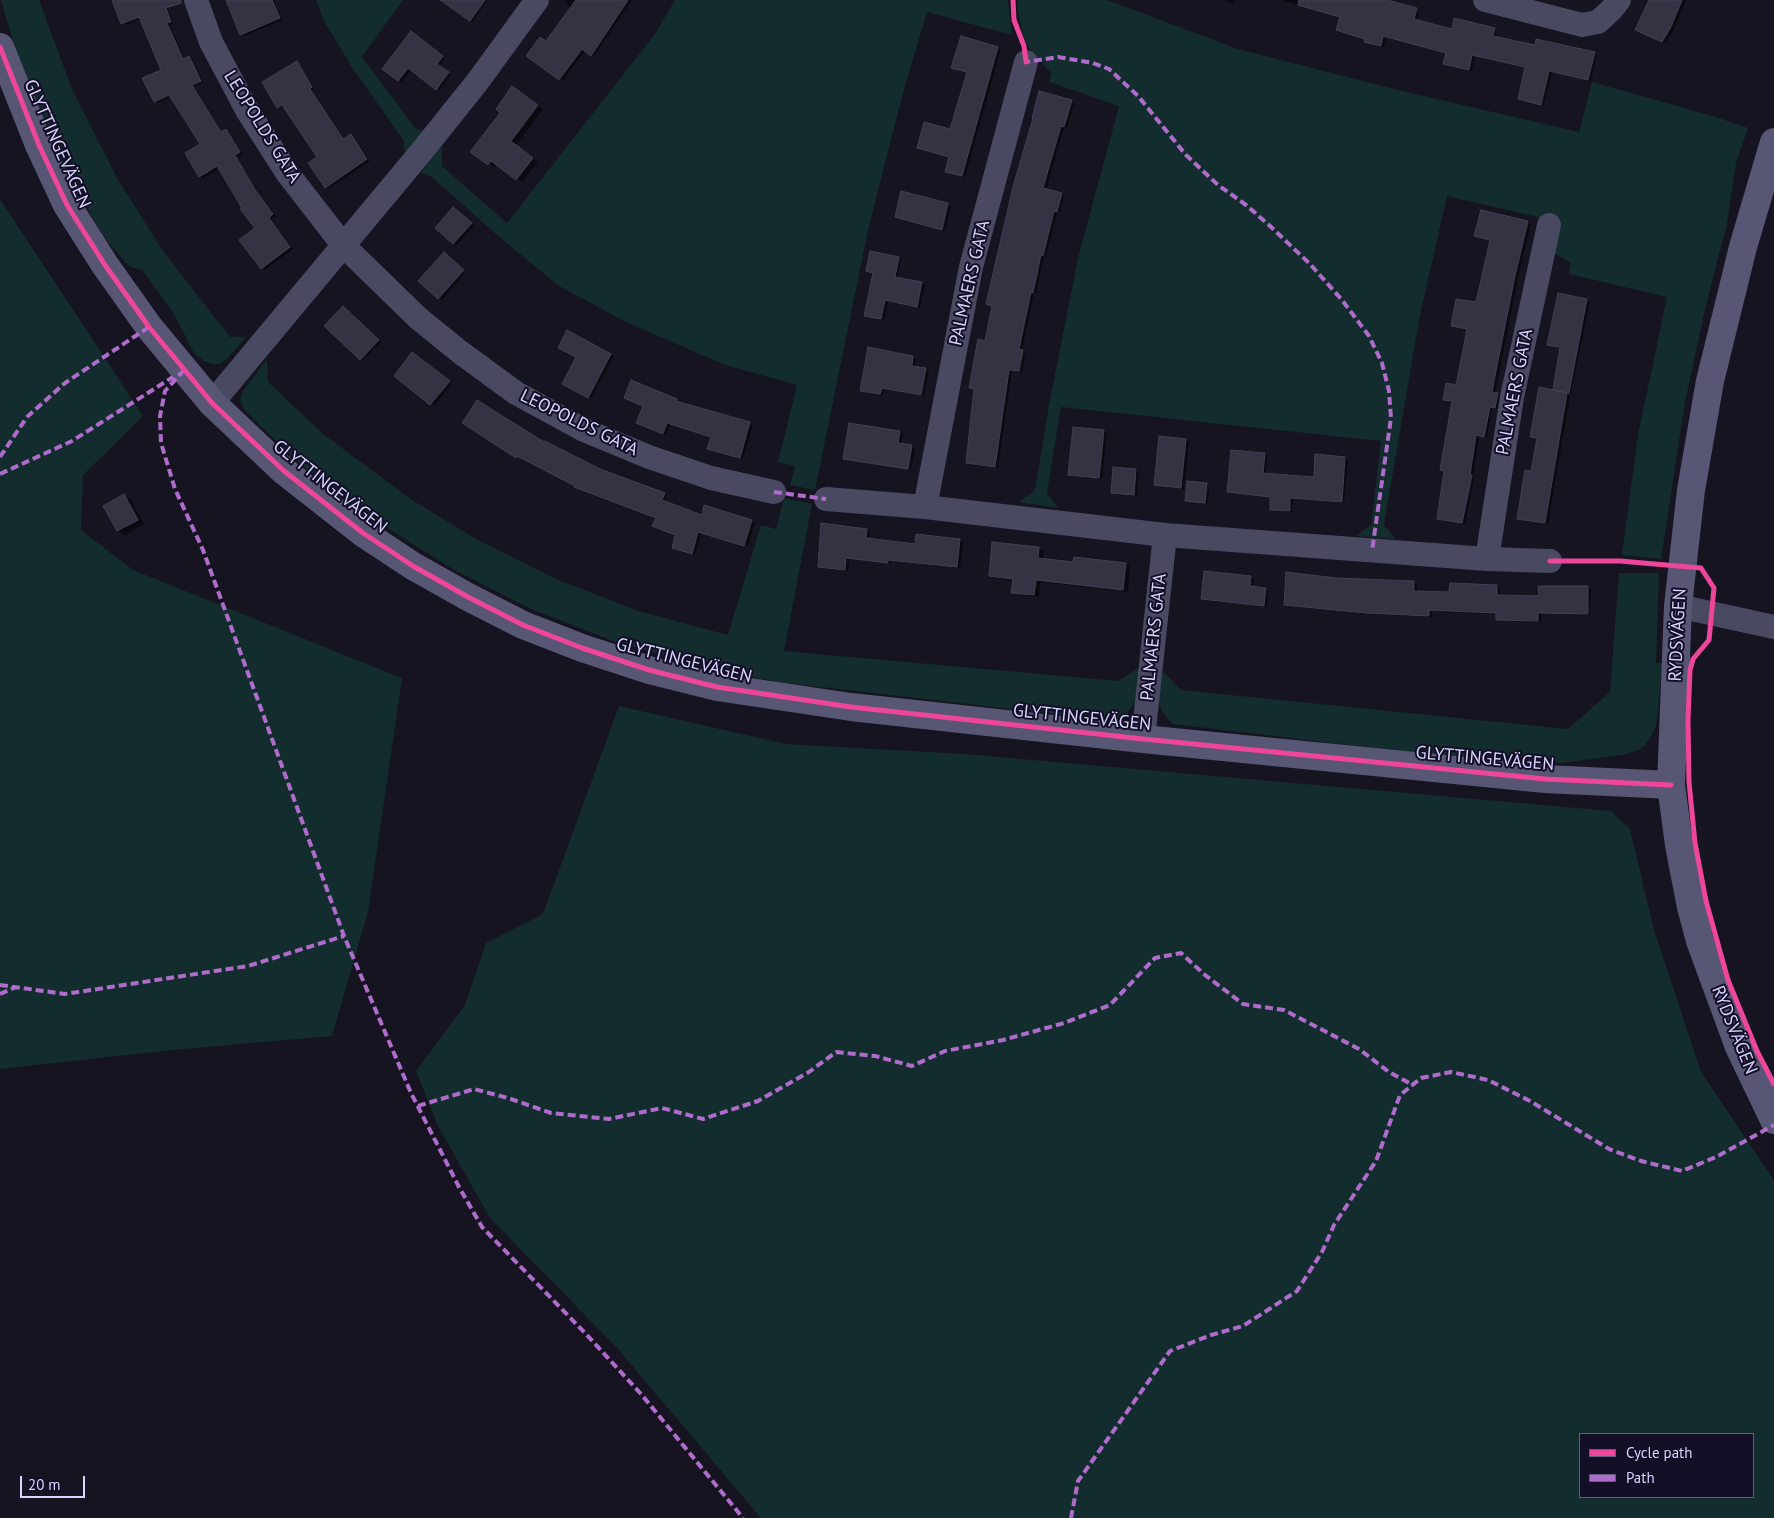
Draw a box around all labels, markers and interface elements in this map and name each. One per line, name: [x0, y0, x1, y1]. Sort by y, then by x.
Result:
street label: LEOPOLDS GATA: [219, 67, 305, 187]
street label: GLYTTINGEVÄGEN: [19, 76, 95, 212]
street label: PALMAERS GATA: [945, 218, 995, 348]
street label: PALMAERS GATA: [1492, 327, 1538, 457]
street label: LEOPOLDS GATA: [517, 385, 641, 461]
street label: GLYTTINGEVÄGEN: [269, 436, 391, 538]
street label: PALMAERS GATA: [1137, 572, 1171, 702]
street label: RYDSVÄGEN: [1665, 588, 1691, 682]
street label: GLYTTINGEVÄGEN: [614, 634, 754, 688]
street label: GLYTTINGEVÄGEN: [1012, 700, 1152, 736]
street label: GLYTTINGEVÄGEN: [1415, 742, 1555, 776]
street label: RYDSVÄGEN: [1707, 983, 1761, 1077]
legend: [1579, 1433, 1754, 1498]
text: Cycle path: [1626, 1443, 1692, 1462]
scale bar: [22, 1466, 88, 1498]
text: Path: [1626, 1468, 1655, 1487]
text: 20 m: [28, 1475, 61, 1494]

